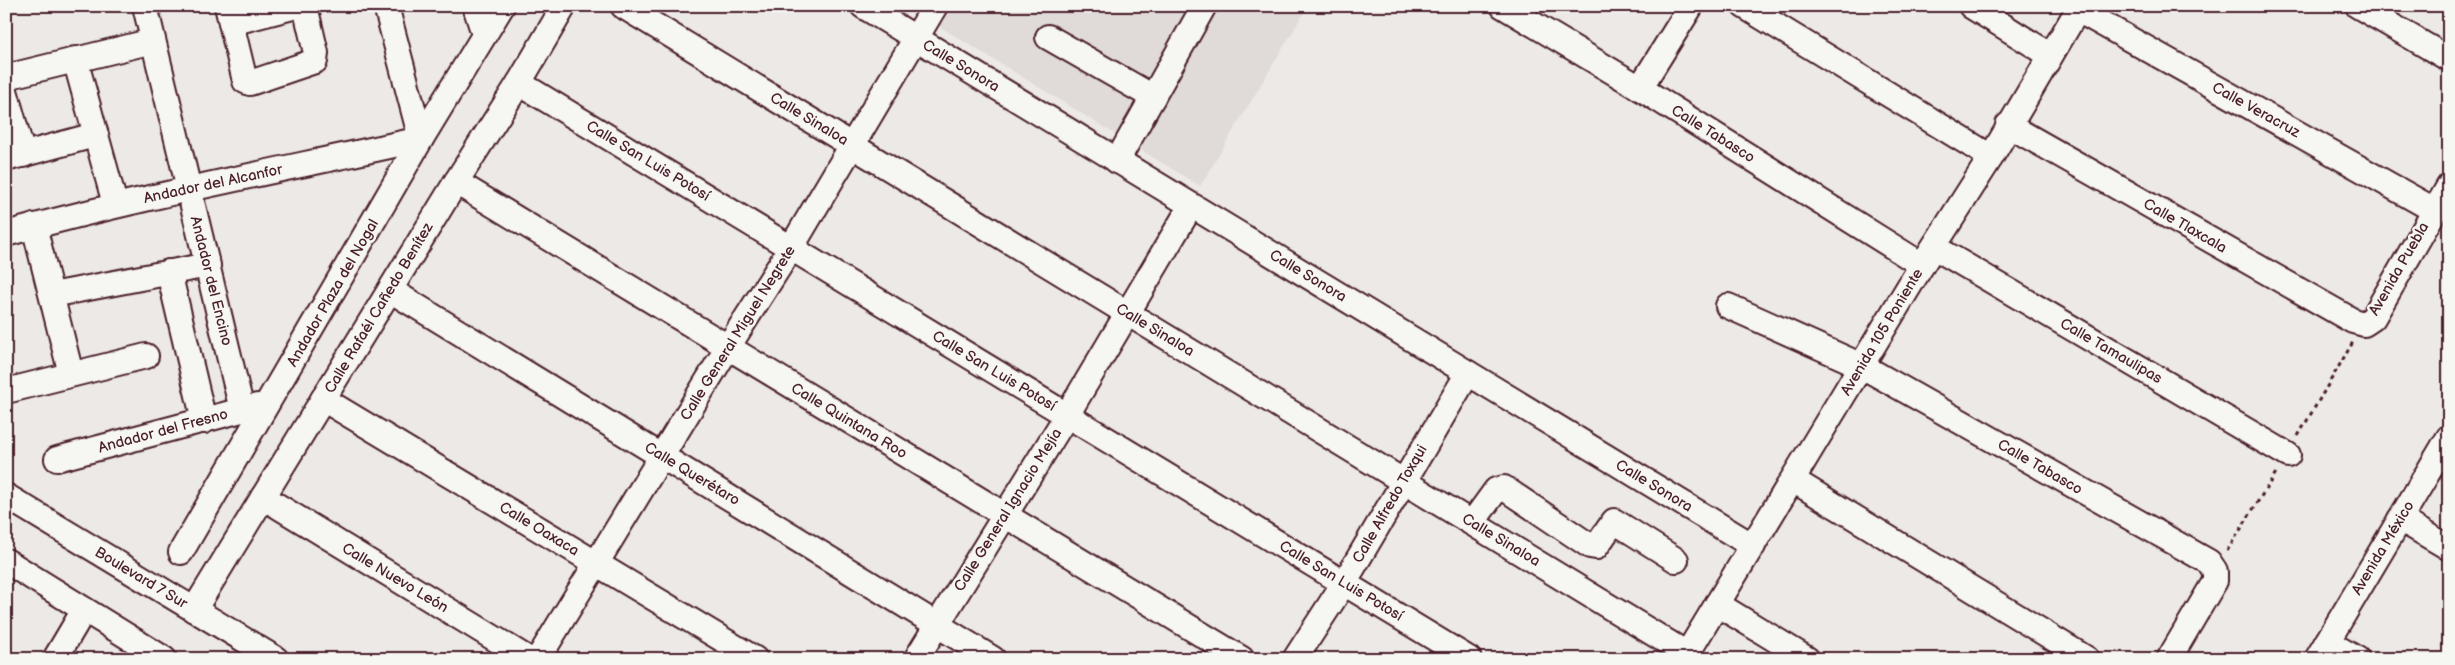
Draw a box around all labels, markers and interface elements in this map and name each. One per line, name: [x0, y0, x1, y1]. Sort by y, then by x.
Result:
street label: Calle Sonora: [919, 36, 1003, 96]
street label: Calle Veracruz: [2209, 78, 2304, 142]
street label: Calle Sinaloa: [766, 88, 852, 150]
street label: Calle Tabasco: [1668, 101, 1758, 167]
street label: Calle San Luis Potosí: [583, 116, 714, 206]
street label: Andador del Alcanfor: [142, 160, 285, 208]
street label: Calle Tlaxcala: [2140, 194, 2230, 258]
street label: Andador del Encino: [186, 214, 236, 348]
street label: Andador Plaza del Nogal: [283, 216, 383, 370]
street label: Calle Rafaél Cañedo Benítez: [320, 218, 438, 397]
street label: Avenida Puebla: [2365, 219, 2433, 319]
street label: Calle General Miguel Negrete: [676, 242, 800, 424]
street label: Calle Sonora: [1266, 246, 1350, 306]
street label: Avenida 105 Poniente: [1837, 265, 1927, 399]
street label: Calle Sinaloa: [1112, 299, 1198, 361]
street label: Calle Tamaulipas: [2057, 314, 2166, 388]
street label: Calle San Luis Potosí: [929, 326, 1060, 416]
street label: Calle Quintana Roo: [788, 379, 910, 463]
street label: Andador del Fresno: [96, 405, 230, 457]
street label: Calle General Ignacio Mejía: [950, 425, 1066, 595]
street label: Calle Tabasco: [1994, 435, 2086, 499]
street label: Calle Querétaro: [641, 438, 743, 510]
street label: Calle Alfredo Toxqui: [1348, 442, 1432, 566]
street label: Calle Sonora: [1612, 456, 1696, 516]
street label: Avenida México: [2347, 497, 2419, 599]
street label: Calle Oaxaca: [496, 498, 582, 560]
street label: Calle Sinaloa: [1458, 509, 1544, 571]
street label: Calle San Luis Potosí: [1276, 536, 1407, 626]
street label: Calle Nuevo León: [338, 539, 452, 617]
street label: Boulevard 7 Sur: [91, 543, 191, 613]

